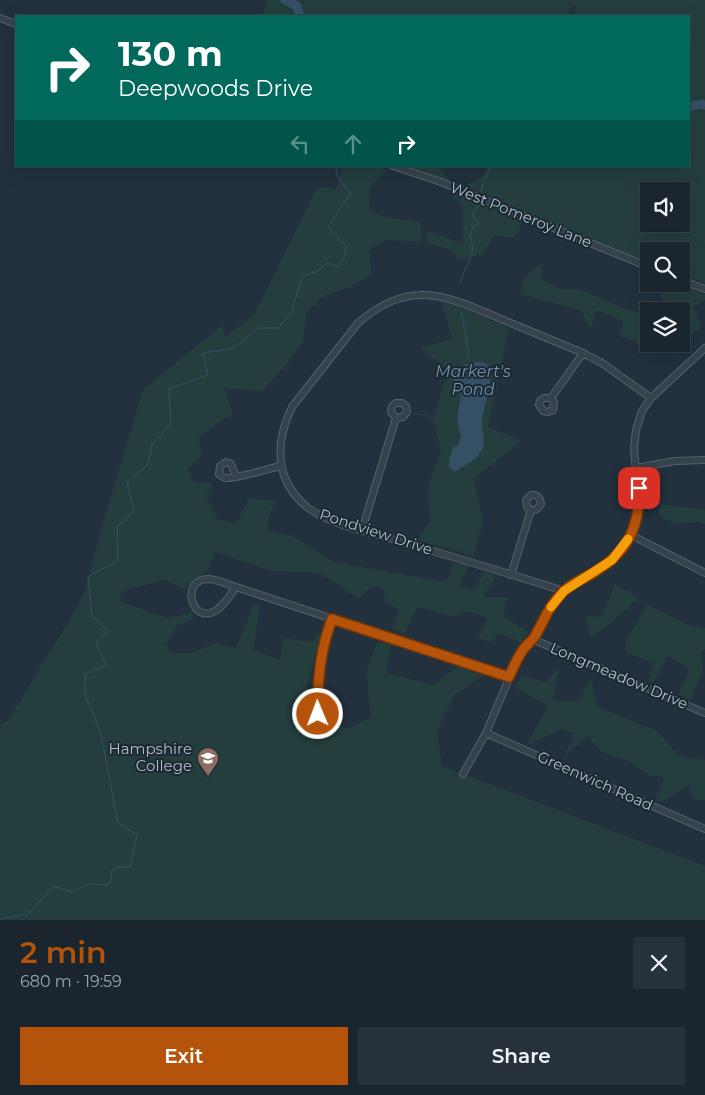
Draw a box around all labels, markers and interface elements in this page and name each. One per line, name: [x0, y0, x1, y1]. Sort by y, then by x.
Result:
text: 130 m: [118, 32, 223, 75]
icon: right: [35, 35, 100, 100]
text: Deepwoods Drive: [118, 75, 313, 102]
icon: left: [286, 130, 314, 158]
icon: ahead: [339, 130, 367, 158]
icon: right: [392, 130, 420, 158]
street label: West Pomeroy Lane: [448, 177, 595, 252]
map controls: [640, 182, 690, 352]
button: sound: [640, 182, 690, 232]
button: search: [640, 242, 690, 292]
button: layers: [640, 302, 690, 352]
water label: Markert's Pond: [435, 362, 511, 399]
pin: [618, 467, 660, 509]
icon: arrive: [625, 474, 653, 502]
street label: Pondview Drive: [317, 504, 435, 559]
street label: Longmeadow Drive: [547, 638, 691, 713]
position arrow: [291, 687, 343, 739]
place label: Hampshire College: [108, 739, 192, 775]
school or university icon: Hampshire College: [196, 746, 220, 777]
street label: Greenwich Road: [535, 747, 656, 815]
text: 2 min: [20, 934, 107, 971]
button: close: [633, 937, 685, 989]
text: 680 m · 19:59: [20, 972, 122, 991]
button: Exit: [20, 1027, 348, 1085]
button: Share: [358, 1027, 685, 1085]

